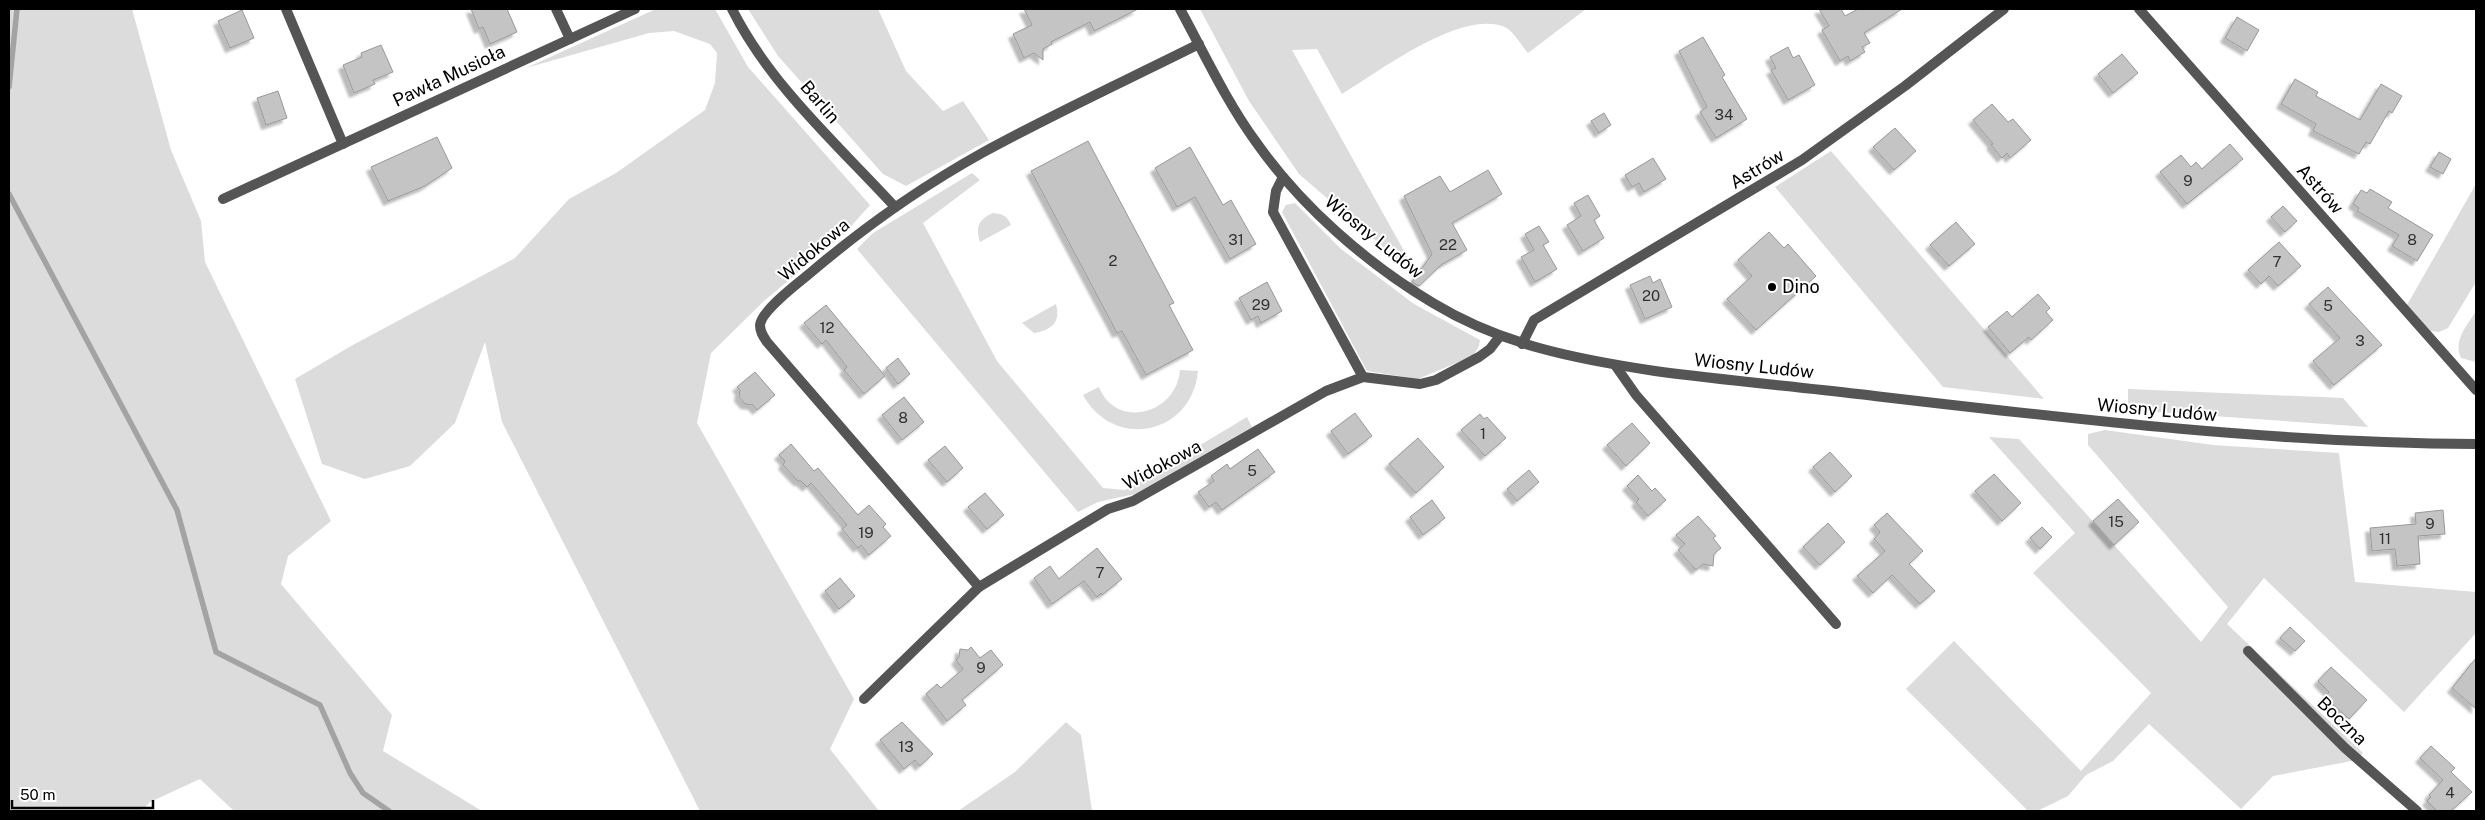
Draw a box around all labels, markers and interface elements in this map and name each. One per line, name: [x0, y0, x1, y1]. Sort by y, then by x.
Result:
street label: Pawła Musioła: [389, 40, 508, 111]
street label: Barlin: [796, 76, 845, 127]
house number: 34: [1715, 106, 1733, 123]
street label: Astrów: [1726, 144, 1788, 193]
street label: Astrów: [2293, 160, 2348, 218]
house number: 9: [2183, 172, 2193, 189]
street label: Wiosny Ludów: [1321, 191, 1428, 283]
street label: Widokowa: [774, 214, 853, 285]
house number: 31: [1228, 231, 1244, 248]
house number: 8: [2407, 231, 2417, 248]
house number: 22: [1439, 236, 1457, 253]
house number: 2: [1109, 252, 1118, 269]
house number: 7: [2272, 253, 2282, 270]
place label: Dino: [1782, 276, 1820, 297]
marker: Dino: [1766, 281, 1778, 293]
house number: 20: [1642, 287, 1660, 304]
house number: 29: [1252, 296, 1270, 313]
house number: 5: [2323, 297, 2333, 314]
house number: 12: [819, 319, 835, 336]
house number: 3: [2355, 332, 2365, 349]
street label: Wiosny Ludów: [1693, 349, 1815, 382]
street label: Wiosny Ludów: [2096, 394, 2218, 425]
house number: 8: [898, 409, 908, 426]
house number: 1: [1480, 425, 1486, 442]
street label: Widokowa: [1119, 435, 1205, 494]
house number: 5: [1247, 462, 1257, 479]
house number: 15: [2108, 513, 2124, 530]
house number: 9: [2425, 515, 2435, 532]
house number: 19: [858, 524, 874, 541]
house number: 11: [2379, 530, 2391, 547]
house number: 7: [1095, 564, 1105, 581]
house number: 9: [976, 659, 986, 676]
street label: Boczna: [2313, 692, 2372, 749]
house number: 13: [898, 738, 914, 755]
scale bar: [12, 778, 154, 810]
house number: 4: [2445, 784, 2455, 801]
text: 50 m: [20, 786, 55, 803]

